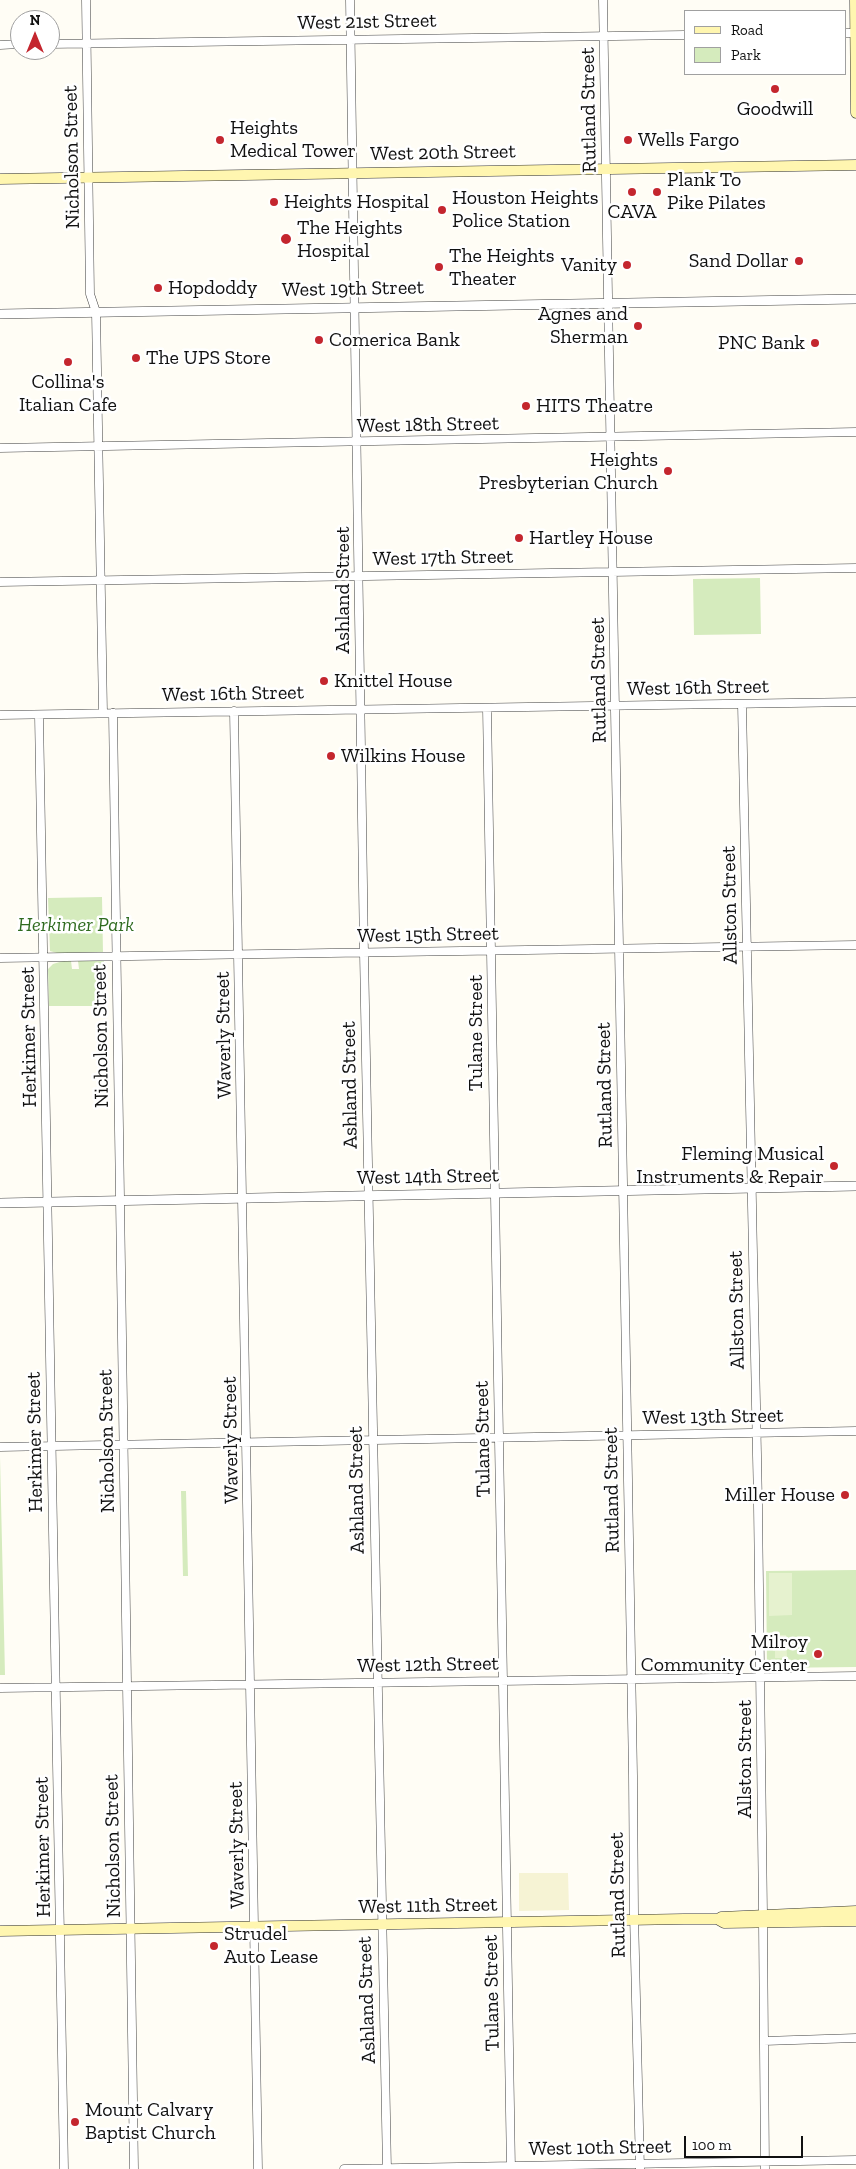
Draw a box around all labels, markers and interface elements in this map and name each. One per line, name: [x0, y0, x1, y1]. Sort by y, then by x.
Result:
street label: West 21st Street: [297, 9, 437, 35]
north arrow: [10, 10, 60, 60]
legend: [684, 10, 846, 75]
text: N: [30, 12, 40, 29]
text: Road: [731, 21, 763, 39]
text: Park: [731, 46, 761, 64]
street label: Rutland Street: [576, 47, 602, 173]
marker: Goodwill: [769, 83, 781, 95]
street label: Nicholson Street: [59, 85, 85, 229]
place label: Goodwill: [737, 97, 813, 121]
place label: Heights Medical Tower: [230, 116, 356, 163]
place label: Wells Fargo: [638, 128, 739, 152]
marker: Heights Medical Tower: [214, 134, 226, 146]
marker: Wells Fargo: [622, 134, 634, 146]
street label: West 20th Street: [370, 140, 516, 166]
place label: Plank To Pike Pilates: [667, 168, 766, 215]
place label: Houston Heights Police Station: [452, 186, 599, 233]
marker: CAVA: [626, 186, 638, 198]
marker: Plank To Pike Pilates: [651, 186, 663, 198]
place label: Heights Hospital: [284, 190, 429, 214]
marker: Heights Hospital: [268, 196, 280, 208]
place label: CAVA: [607, 200, 657, 224]
marker: Houston Heights Police Station: [436, 204, 448, 216]
place label: The Heights Hospital: [297, 216, 403, 263]
marker: The Heights Hospital: [279, 232, 293, 246]
place label: The Heights Theater: [449, 244, 555, 291]
place label: Sand Dollar: [689, 249, 789, 273]
place label: Vanity: [561, 253, 617, 277]
marker: Sand Dollar: [793, 255, 805, 267]
marker: Vanity: [621, 259, 633, 271]
marker: The Heights Theater: [433, 261, 445, 273]
place label: Hopdoddy: [168, 276, 257, 300]
street label: West 19th Street: [282, 276, 424, 302]
marker: Hopdoddy: [152, 282, 164, 294]
place label: Agnes and Sherman: [538, 302, 628, 349]
marker: Agnes and Sherman: [632, 320, 644, 332]
place label: Comerica Bank: [329, 328, 460, 352]
place label: PNC Bank: [718, 331, 805, 355]
marker: Comerica Bank: [313, 334, 325, 346]
marker: PNC Bank: [809, 337, 821, 349]
place label: The UPS Store: [146, 346, 271, 370]
marker: The UPS Store: [130, 352, 142, 364]
marker: Collina's Italian Cafe: [62, 356, 74, 368]
place label: Collina's Italian Cafe: [19, 370, 117, 417]
place label: HITS Theatre: [536, 394, 653, 418]
marker: HITS Theatre: [520, 400, 532, 412]
street label: West 18th Street: [357, 412, 499, 438]
place label: Heights Presbyterian Church: [479, 448, 658, 495]
marker: Heights Presbyterian Church: [662, 465, 674, 477]
street label: Ashland Street: [331, 526, 355, 654]
place label: Hartley House: [529, 526, 653, 550]
marker: Hartley House: [513, 532, 525, 544]
street label: West 17th Street: [373, 545, 513, 571]
street label: Rutland Street: [586, 617, 612, 743]
place label: Knittel House: [334, 669, 452, 693]
marker: Knittel House: [318, 675, 330, 687]
street label: West 16th Street: [627, 675, 769, 701]
street label: West 16th Street: [162, 681, 304, 707]
place label: Wilkins House: [341, 744, 465, 768]
marker: Wilkins House: [325, 750, 337, 762]
street label: Allston Street: [717, 845, 743, 965]
park label: Herkimer Park: [18, 913, 134, 937]
street label: West 15th Street: [357, 922, 499, 948]
street label: Nicholson Street: [88, 964, 114, 1108]
street label: Herkimer Street: [16, 966, 42, 1108]
street label: Waverly Street: [211, 971, 237, 1099]
street label: Tulane Street: [464, 975, 488, 1091]
street label: Ashland Street: [337, 1021, 363, 1149]
street label: Rutland Street: [592, 1022, 618, 1148]
place label: Fleming Musical Instruments & Repair: [636, 1142, 824, 1189]
marker: Fleming Musical Instruments & Repair: [828, 1160, 840, 1172]
street label: West 14th Street: [357, 1164, 499, 1190]
street label: Allston Street: [724, 1250, 750, 1370]
street label: Nicholson Street: [94, 1369, 120, 1513]
street label: Herkimer Street: [22, 1371, 48, 1513]
street label: Waverly Street: [218, 1376, 244, 1504]
street label: Tulane Street: [470, 1380, 496, 1498]
street label: West 13th Street: [642, 1404, 784, 1430]
street label: Ashland Street: [344, 1426, 370, 1554]
street label: Rutland Street: [599, 1427, 625, 1553]
place label: Miller House: [725, 1483, 835, 1507]
marker: Miller House: [839, 1489, 851, 1501]
place label: Milroy Community Center: [641, 1630, 808, 1677]
marker: Milroy Community Center: [812, 1648, 824, 1660]
street label: West 12th Street: [357, 1652, 499, 1678]
street label: Allston Street: [733, 1700, 757, 1818]
street label: Nicholson Street: [100, 1774, 126, 1918]
street label: Herkimer Street: [30, 1776, 56, 1918]
street label: Waverly Street: [224, 1781, 250, 1909]
street label: Rutland Street: [605, 1832, 631, 1958]
street label: West 11th Street: [358, 1893, 498, 1919]
place label: Strudel Auto Lease: [224, 1922, 318, 1969]
street label: Tulane Street: [479, 1934, 505, 2052]
street label: Ashland Street: [353, 1936, 381, 2064]
marker: Strudel Auto Lease: [208, 1940, 220, 1952]
place label: Mount Calvary Baptist Church: [85, 2098, 216, 2145]
marker: Mount Calvary Baptist Church: [69, 2116, 81, 2128]
scale bar: [686, 2126, 805, 2158]
street label: West 10th Street: [528, 2135, 672, 2161]
text: 100 m: [692, 2136, 731, 2154]

